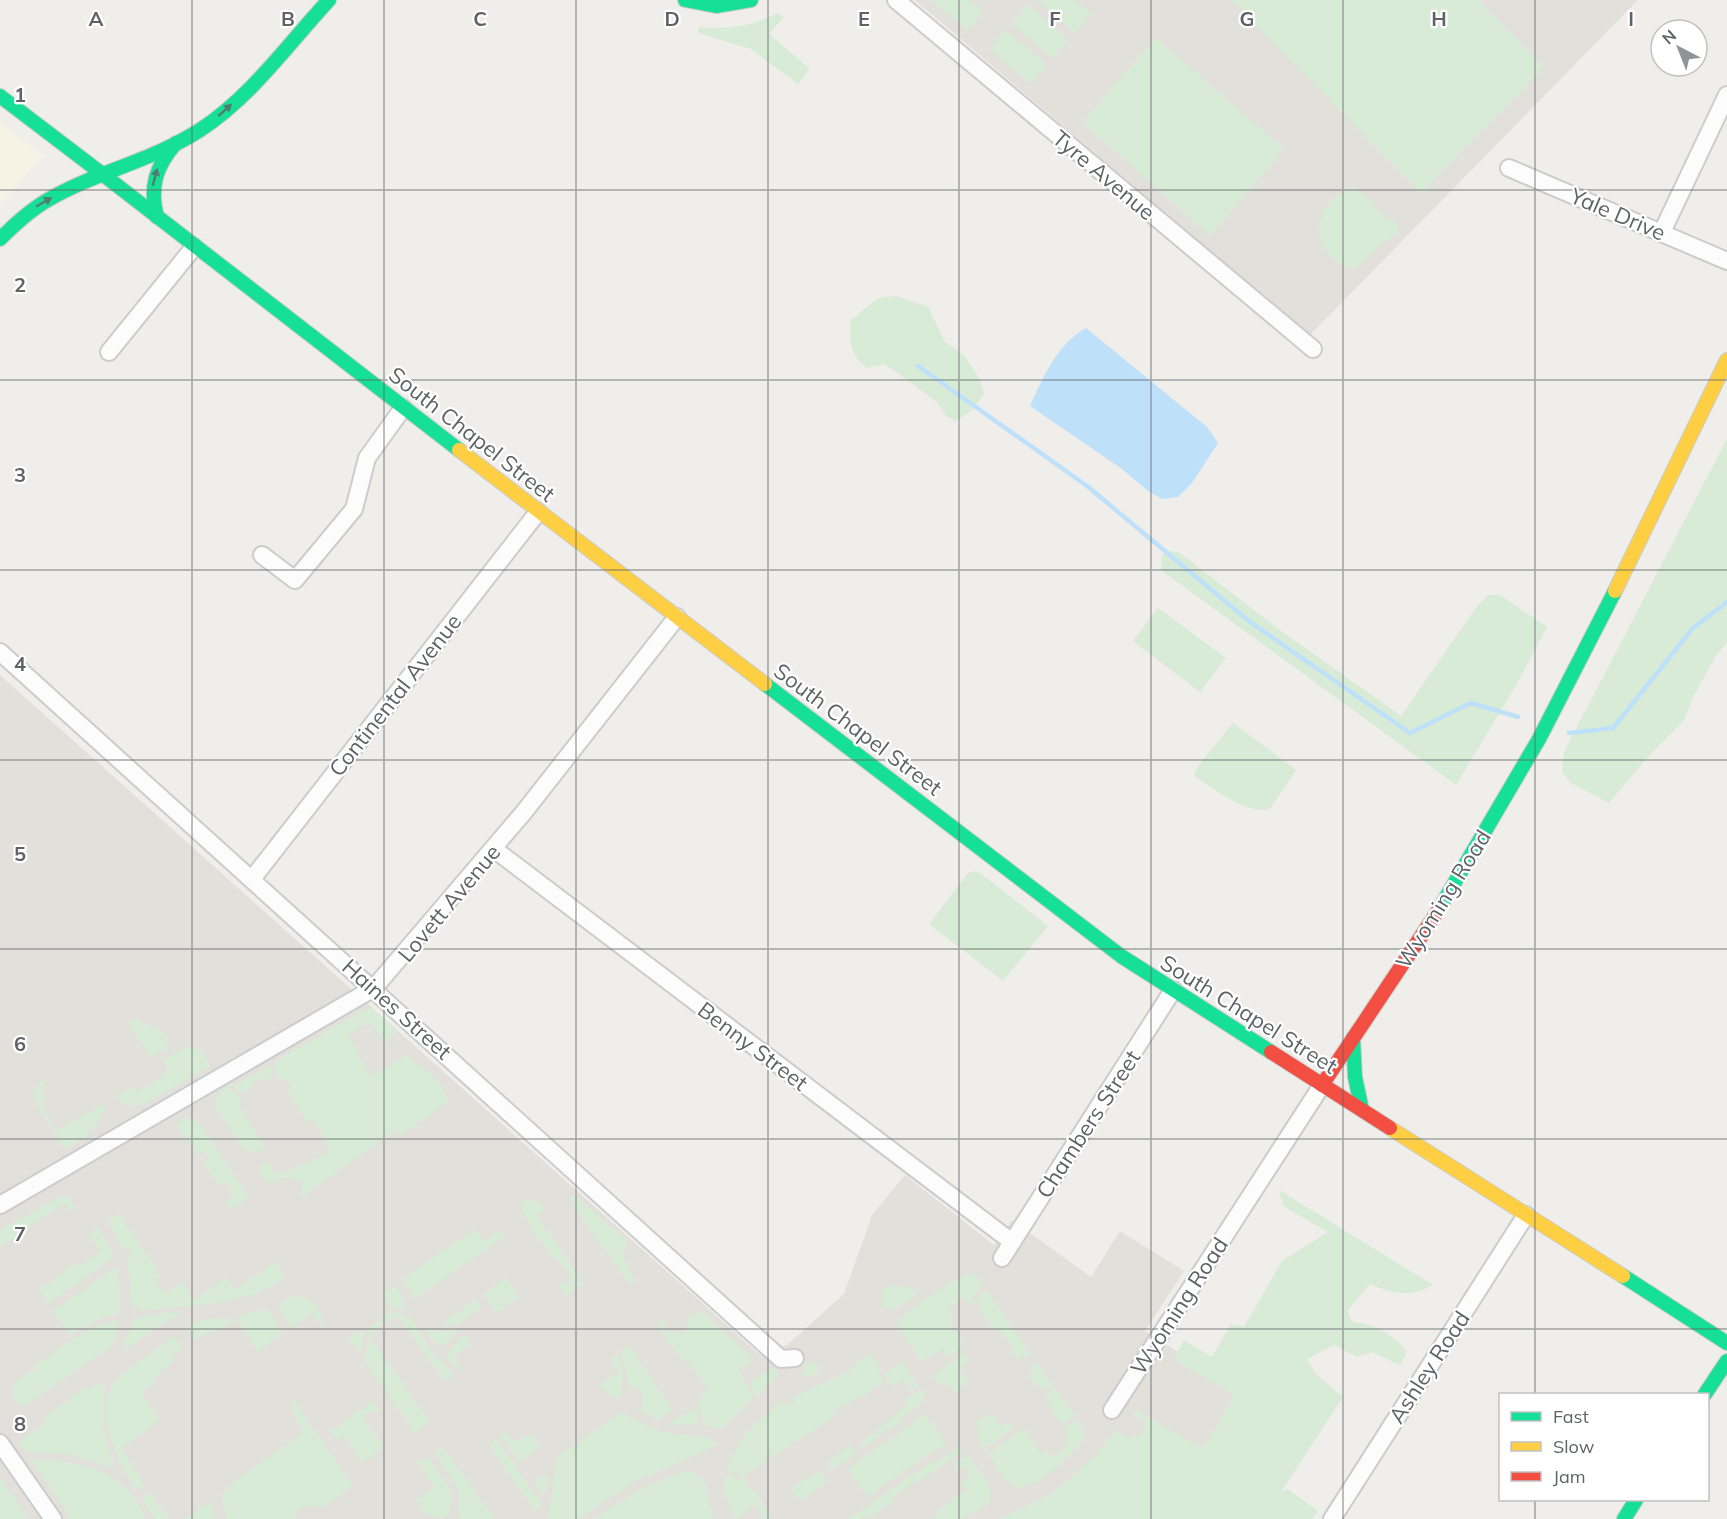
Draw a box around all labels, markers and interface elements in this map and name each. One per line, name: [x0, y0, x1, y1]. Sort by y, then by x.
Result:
text: A: [89, 6, 104, 31]
text: B: [281, 6, 295, 31]
text: C: [473, 6, 487, 31]
text: D: [664, 6, 680, 31]
text: E: [858, 6, 870, 31]
text: F: [1049, 6, 1061, 31]
text: G: [1240, 6, 1254, 31]
text: H: [1431, 6, 1447, 31]
text: I: [1628, 6, 1634, 31]
north arrow: [1649, 18, 1709, 78]
text: N: [1658, 25, 1680, 48]
text: 1: [14, 82, 26, 107]
one-way arrow: [218, 103, 232, 117]
street label: Tyre Avenue: [1047, 124, 1161, 226]
one-way arrow: [151, 167, 160, 185]
street label: Yale Drive: [1565, 181, 1670, 247]
one-way arrow: [36, 197, 53, 207]
text: 2: [14, 272, 26, 297]
street label: South Chapel Street: [383, 360, 561, 508]
text: 3: [14, 462, 26, 487]
street label: Continental Avenue: [323, 608, 467, 782]
text: 4: [14, 651, 26, 676]
street label: South Chapel Street: [768, 657, 948, 802]
street label: Wyoming Road: [1389, 824, 1497, 974]
street label: Lovett Avenue: [392, 838, 506, 968]
text: 5: [14, 841, 26, 866]
street label: South Chapel Street: [1155, 948, 1343, 1080]
street label: Haines Street: [336, 953, 458, 1066]
street label: Benny Street: [692, 995, 814, 1097]
text: 6: [14, 1031, 26, 1056]
street label: Chambers Street: [1030, 1044, 1146, 1203]
text: 7: [14, 1221, 26, 1246]
street label: Wyoming Road: [1124, 1232, 1234, 1380]
street label: Ashley Road: [1382, 1306, 1476, 1428]
legend: [1499, 1393, 1709, 1501]
text: Fast: [1553, 1405, 1589, 1428]
text: 8: [14, 1411, 26, 1436]
text: Slow: [1553, 1435, 1595, 1458]
text: Jam: [1553, 1465, 1586, 1488]

